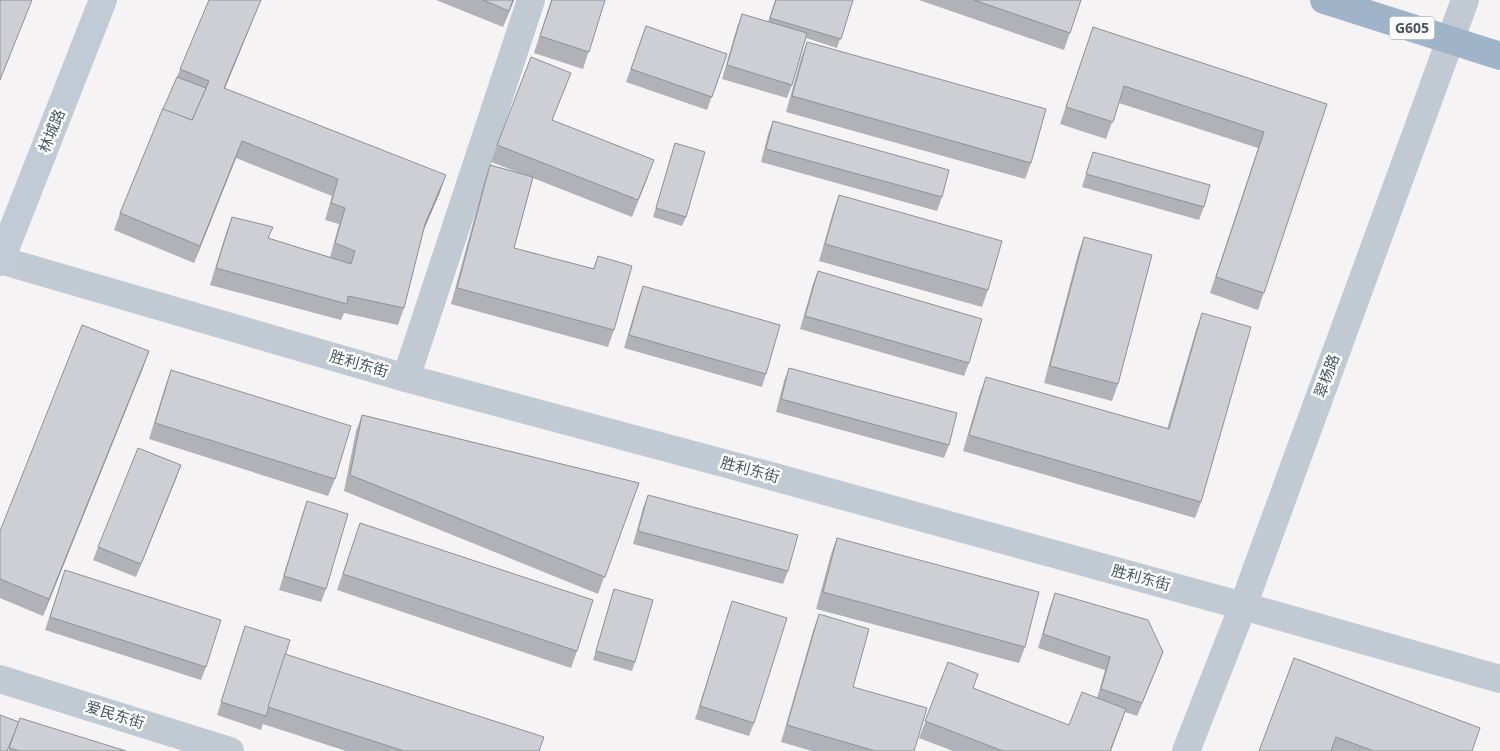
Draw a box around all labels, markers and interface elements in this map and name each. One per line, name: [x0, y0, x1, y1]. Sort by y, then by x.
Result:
road number: G605: [1390, 16, 1434, 40]
street label: 林城路: [33, 106, 69, 155]
street label: 胜利东街: [328, 345, 391, 381]
street label: 翠杨路: [1309, 351, 1343, 400]
street label: 胜利东街: [719, 452, 782, 486]
street label: 胜利东街: [1110, 560, 1173, 594]
street label: 爱民东街: [84, 696, 147, 732]

